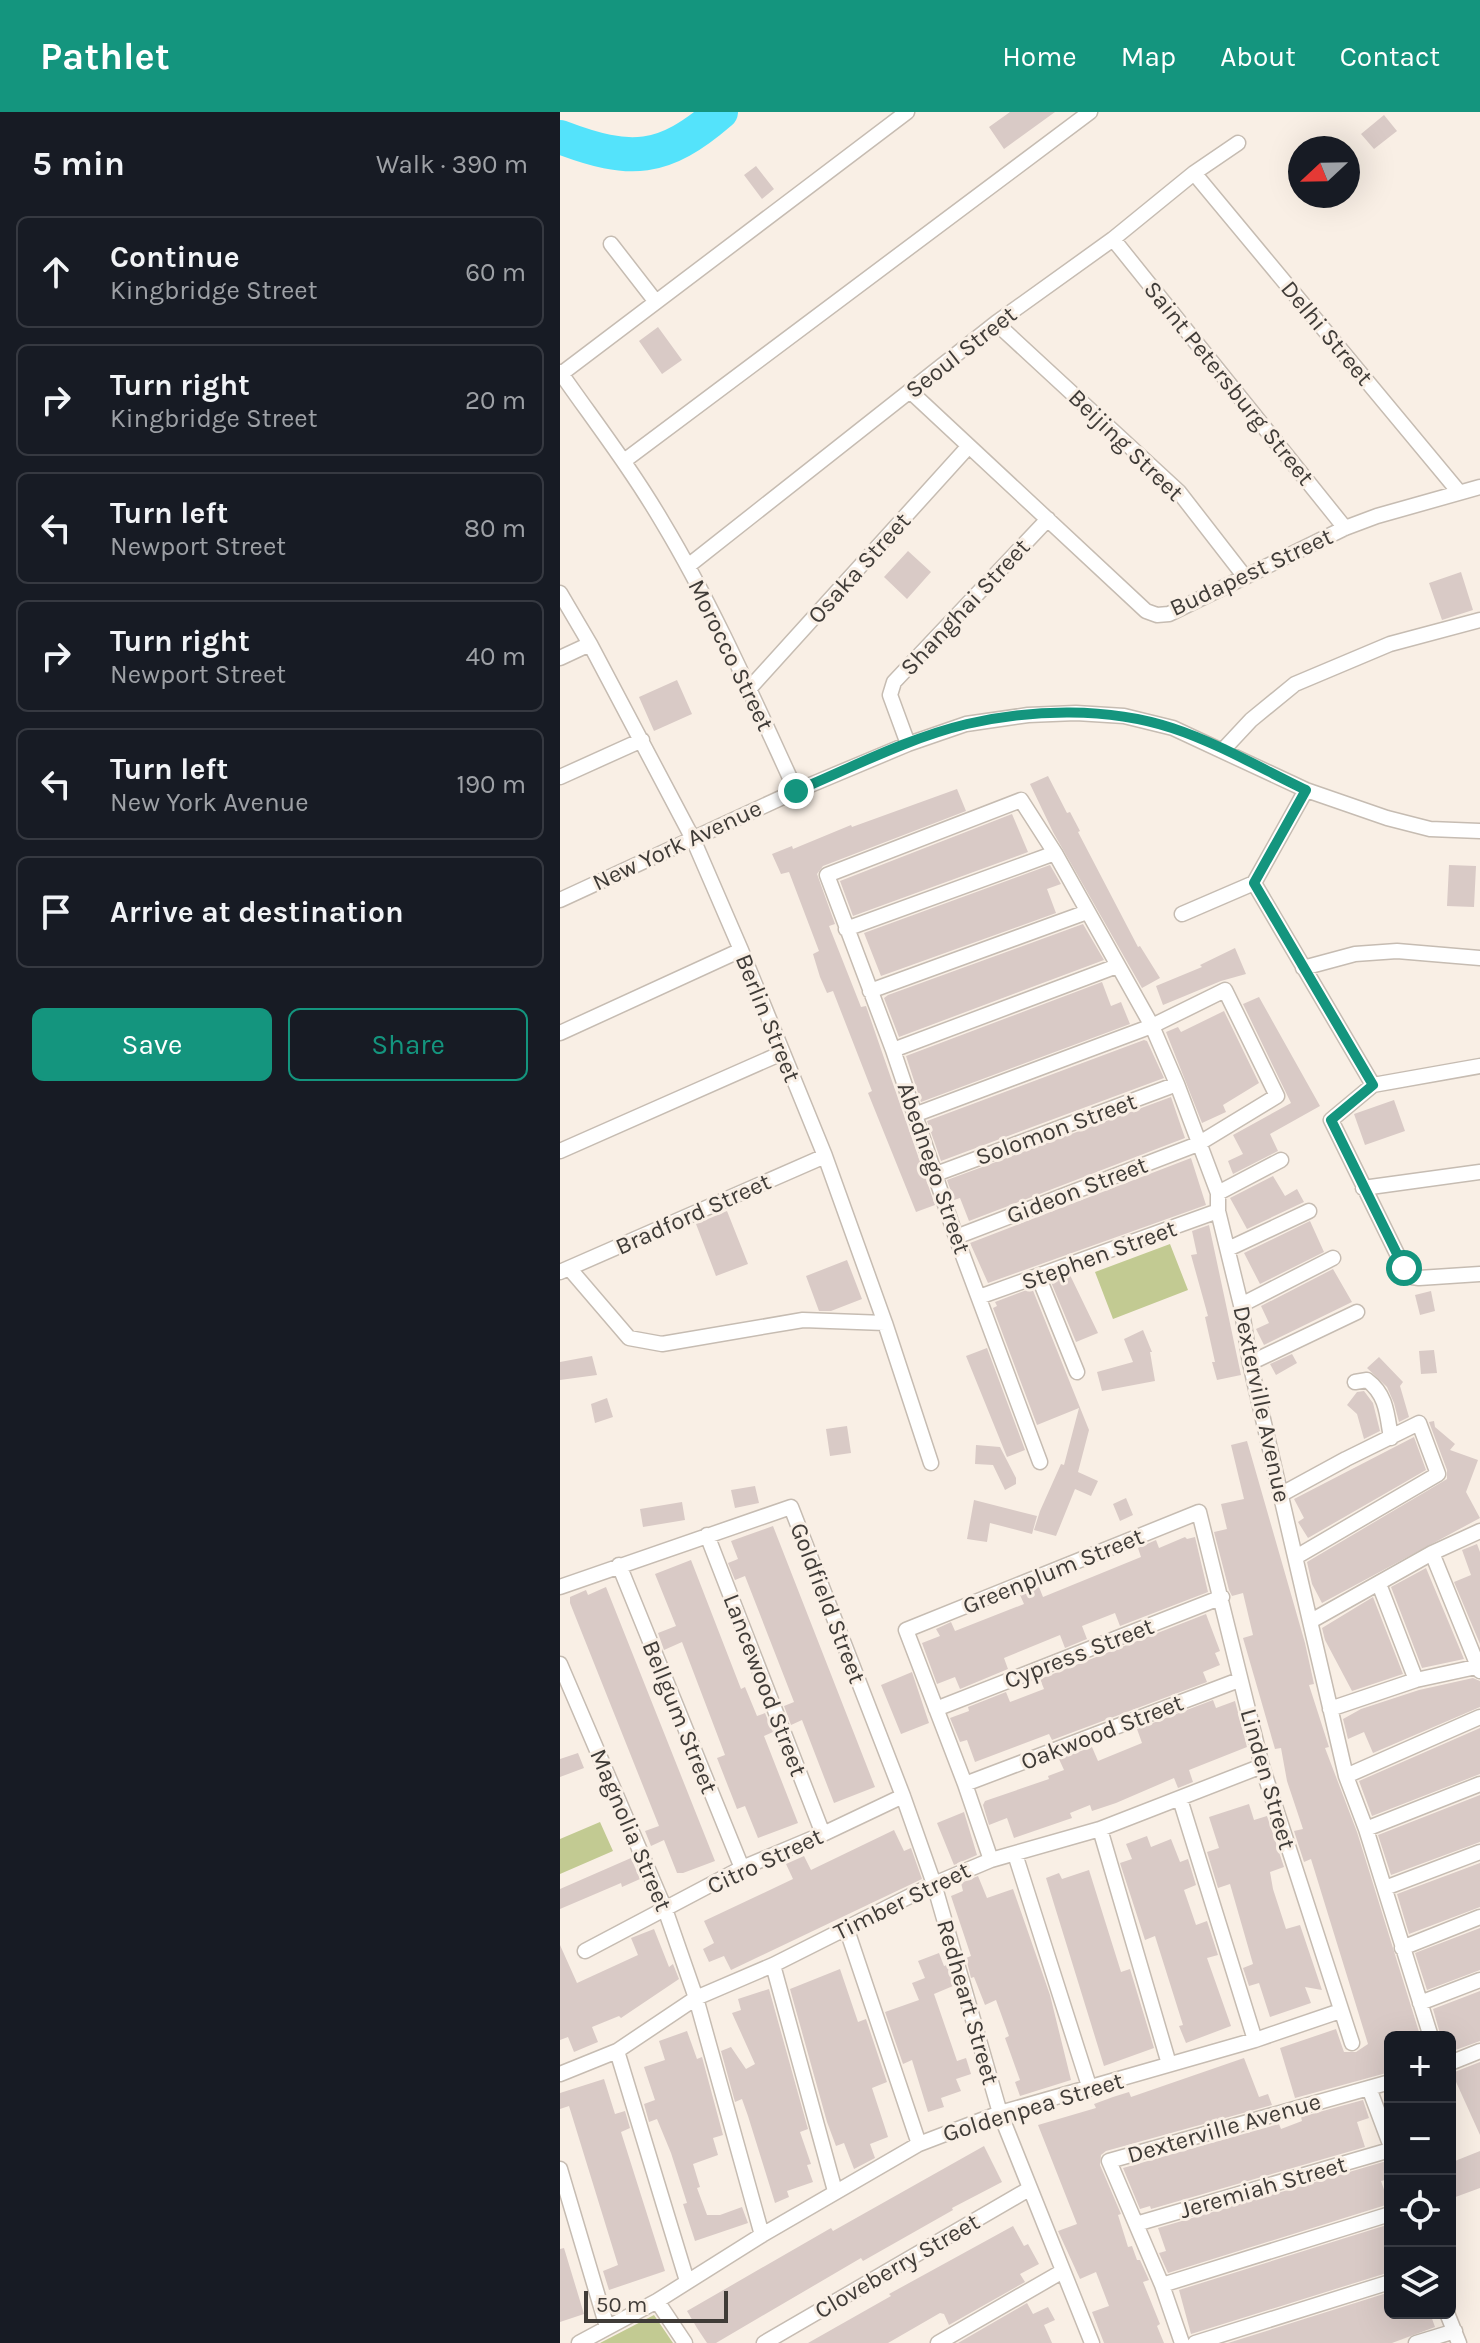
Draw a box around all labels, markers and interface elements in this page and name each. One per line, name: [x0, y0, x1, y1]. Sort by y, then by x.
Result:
text: Pathlet: [40, 34, 170, 79]
text: Home: [1002, 40, 1077, 73]
text: Map: [1121, 40, 1176, 73]
text: About: [1220, 40, 1296, 73]
text: Contact: [1340, 40, 1440, 73]
north arrow: [1288, 136, 1360, 208]
text: 5 min: [32, 144, 125, 184]
text: Walk · 390 m: [376, 149, 528, 180]
text: Continue: [110, 239, 240, 275]
icon: ahead: [34, 250, 78, 294]
text: 60 m: [465, 257, 526, 288]
text: Kingbridge Street: [110, 275, 317, 306]
street label: Saint Petersburg Street: [1138, 275, 1320, 491]
street label: Delhi Street: [1275, 275, 1379, 391]
street label: Seoul Street: [900, 300, 1022, 404]
text: Turn right: [110, 367, 250, 403]
icon: right: [34, 378, 78, 422]
street label: Beijing Street: [1063, 383, 1189, 507]
text: 20 m: [465, 385, 526, 416]
text: Kingbridge Street: [110, 403, 317, 434]
text: Turn left: [110, 495, 228, 531]
icon: left: [34, 506, 78, 550]
street label: Osaka Street: [802, 507, 916, 629]
text: 80 m: [464, 513, 526, 544]
street label: Budapest Street: [1165, 522, 1337, 622]
text: Newport Street: [110, 531, 286, 562]
street label: Shanghai Street: [895, 533, 1035, 681]
street label: Morocco Street: [682, 575, 780, 735]
text: Turn right: [110, 623, 250, 659]
icon: right: [34, 634, 78, 678]
text: 40 m: [466, 641, 526, 672]
text: Newport Street: [110, 659, 286, 690]
text: Turn left: [110, 751, 228, 787]
icon: left: [34, 762, 78, 806]
text: 190 m: [456, 769, 526, 800]
route end: [778, 773, 814, 809]
text: New York Avenue: [110, 787, 309, 818]
street label: New York Avenue: [588, 794, 766, 896]
icon: arrive: [34, 890, 78, 934]
text: Arrive at destination: [110, 894, 404, 930]
street label: Berlin Street: [730, 950, 806, 1086]
button: Save: [32, 1008, 272, 1081]
button: Share: [288, 1008, 528, 1081]
street label: Abednego Street: [892, 1079, 976, 1257]
street label: Solomon Street: [972, 1087, 1140, 1171]
street label: Gideon Street: [1003, 1150, 1151, 1230]
street label: Bradford Street: [611, 1167, 775, 1261]
street label: Stephen Street: [1018, 1214, 1180, 1296]
route start: [1386, 1250, 1422, 1286]
street label: Dexterville Avenue: [1228, 1303, 1296, 1505]
street label: Goldfield Street: [785, 1519, 871, 1687]
street label: Greenplum Street: [958, 1522, 1148, 1620]
street label: Lancewood Street: [717, 1590, 813, 1780]
street label: Cypress Street: [1000, 1612, 1158, 1694]
street label: Bellgum Street: [637, 1636, 723, 1798]
street label: Oakwood Street: [1017, 1688, 1187, 1776]
street label: Linden Street: [1234, 1705, 1302, 1853]
street label: Magnolia Street: [584, 1745, 678, 1915]
street label: Citro Street: [703, 1822, 827, 1900]
street label: Timber Street: [829, 1856, 975, 1946]
street label: Redheart Street: [931, 1916, 1005, 2088]
map controls: [1384, 2031, 1456, 2319]
button: +: [1384, 2031, 1456, 2103]
street label: Goldenpea Street: [939, 2066, 1127, 2148]
street label: Dexterville Avenue: [1124, 2087, 1324, 2169]
button: −: [1384, 2103, 1456, 2175]
street label: Jeremiah Street: [1177, 2150, 1349, 2224]
button: locate: [1384, 2175, 1456, 2247]
street label: Cloveberry Street: [810, 2207, 984, 2325]
button: layers: [1384, 2247, 1456, 2319]
scale bar: [584, 2287, 728, 2323]
text: 50 m: [596, 2292, 647, 2318]

